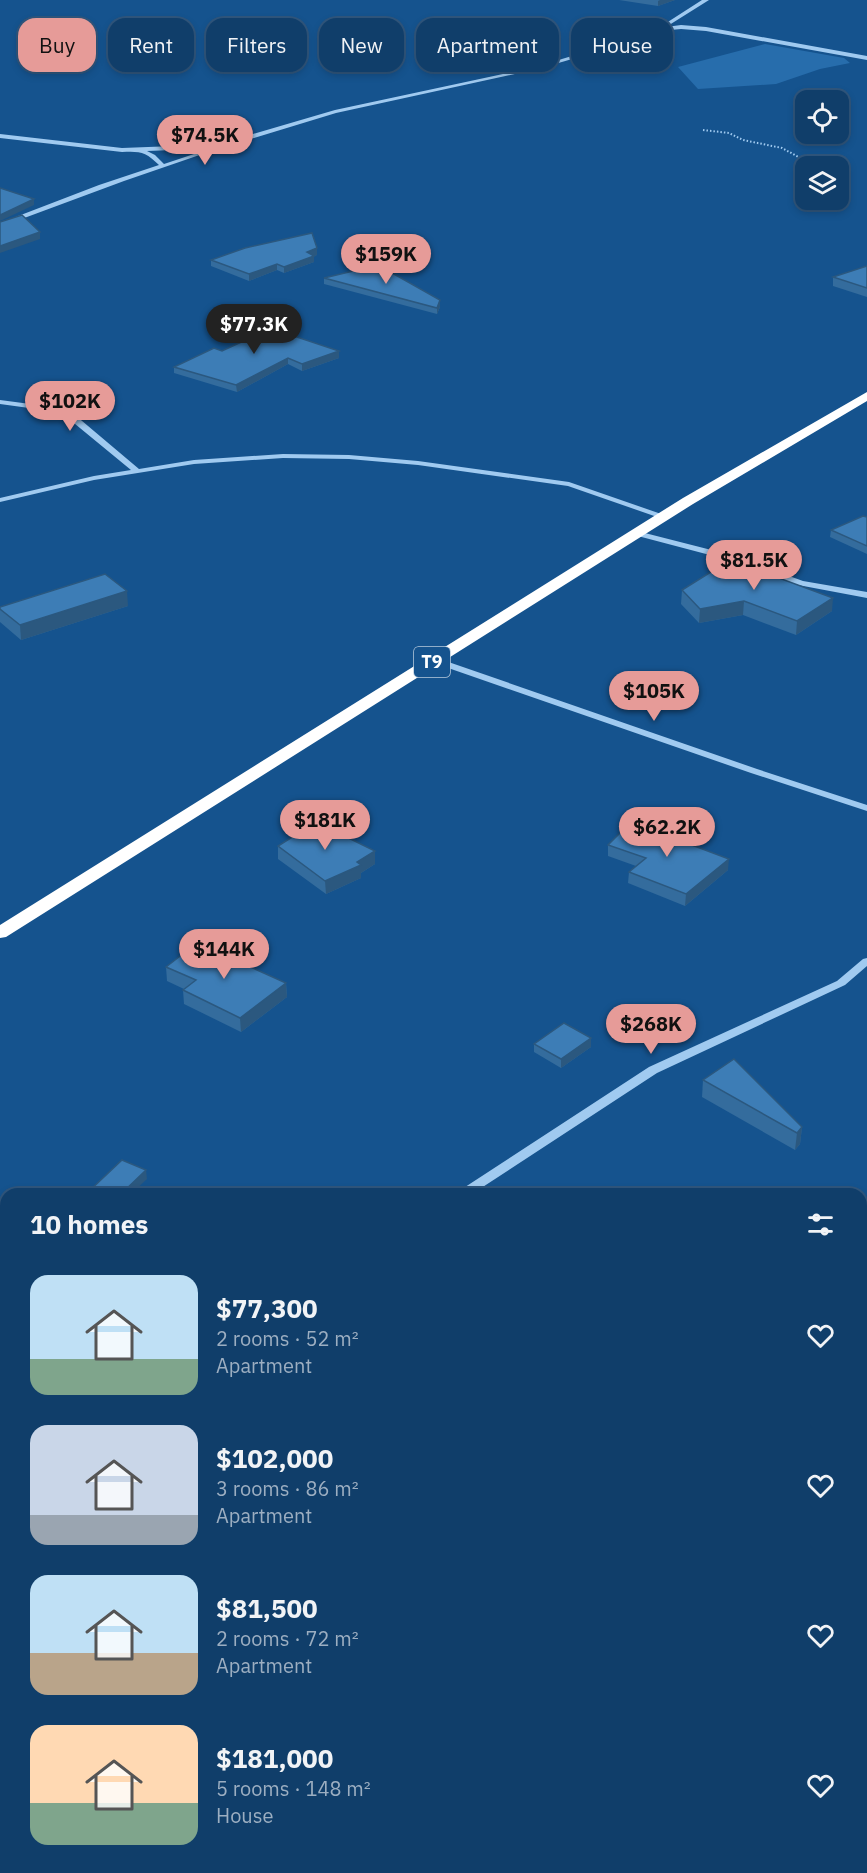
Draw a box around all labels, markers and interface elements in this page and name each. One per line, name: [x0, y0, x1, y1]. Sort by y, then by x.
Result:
chip: Buy: [18, 18, 96, 72]
chip: Rent: [108, 18, 194, 72]
chip: Filters: [206, 18, 307, 72]
chip: New: [319, 18, 404, 72]
chip: Apartment: [416, 18, 559, 72]
chip: House: [571, 18, 673, 72]
map controls: [795, 90, 849, 210]
button: locate: [795, 90, 849, 144]
pin: $74.5K: [156, 115, 254, 166]
text: $74.5K: [171, 121, 239, 148]
button: layers: [795, 156, 849, 210]
pin: $159K: [344, 234, 428, 285]
text: $159K: [355, 240, 417, 267]
pin: $77.3K: [205, 304, 303, 355]
text: $77.3K: [220, 310, 288, 337]
pin: $102K: [28, 381, 112, 432]
text: $102K: [39, 387, 101, 414]
pin: $81.5K: [705, 540, 803, 591]
text: $81.5K: [720, 546, 788, 573]
road number: T9: [414, 647, 450, 677]
pin: $105K: [612, 671, 696, 722]
text: $105K: [623, 677, 685, 704]
pin: $181K: [283, 800, 367, 851]
text: $181K: [294, 806, 356, 833]
pin: $62.2K: [618, 807, 716, 858]
text: $62.2K: [633, 813, 701, 840]
pin: $144K: [182, 929, 266, 980]
text: $144K: [193, 935, 255, 962]
pin: $268K: [609, 1004, 693, 1055]
text: $268K: [620, 1010, 682, 1037]
text: 10 homes: [30, 1207, 148, 1241]
icon: filters: [804, 1208, 837, 1241]
text: $77,300: [216, 1291, 318, 1325]
icon: home: [78, 1299, 150, 1371]
icon: heart: [804, 1319, 837, 1352]
text: 2 rooms · 52 m²: [216, 1325, 359, 1352]
text: Apartment: [216, 1352, 312, 1379]
text: $102,000: [216, 1441, 333, 1475]
icon: home: [78, 1449, 150, 1521]
icon: heart: [804, 1469, 837, 1502]
text: 3 rooms · 86 m²: [216, 1475, 359, 1502]
text: Apartment: [216, 1502, 312, 1529]
text: $81,500: [216, 1591, 318, 1625]
icon: home: [78, 1599, 150, 1671]
icon: heart: [804, 1619, 837, 1652]
text: 2 rooms · 72 m²: [216, 1625, 359, 1652]
text: Apartment: [216, 1652, 312, 1679]
text: $181,000: [216, 1741, 333, 1775]
icon: home: [78, 1749, 150, 1821]
icon: heart: [804, 1769, 837, 1802]
text: 5 rooms · 148 m²: [216, 1775, 371, 1802]
text: House: [216, 1802, 273, 1829]

